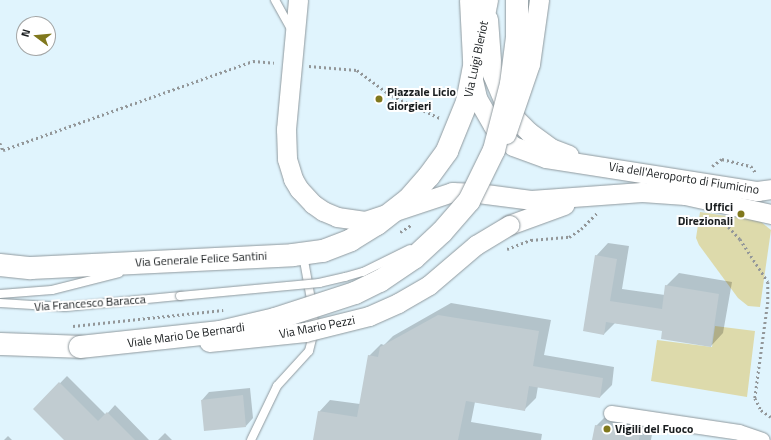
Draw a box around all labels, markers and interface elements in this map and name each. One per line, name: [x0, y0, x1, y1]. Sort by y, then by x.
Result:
north arrow: [16, 16, 56, 56]
street label: Via Luigi Bleriot: [461, 19, 491, 99]
text: N: [17, 27, 34, 39]
place label: Piazzale Licio Giorgieri: [387, 85, 456, 113]
marker: Piazzale Licio Giorgieri: [374, 94, 384, 104]
street label: Via dell'Aeroporto di Fiumicino: [608, 159, 760, 197]
place label: Uffici Direzionali: [678, 200, 733, 228]
marker: Uffici Direzionali: [736, 209, 746, 219]
street label: Via Generale Felice Santini: [135, 248, 267, 270]
street label: Via Francesco Baracca: [34, 292, 146, 314]
street label: Via Mario Pezzi: [278, 313, 356, 341]
street label: Viale Mario De Bernardi: [126, 320, 246, 350]
place label: Vigili del Fuoco: [615, 422, 693, 436]
marker: Vigili del Fuoco: [602, 424, 612, 434]

